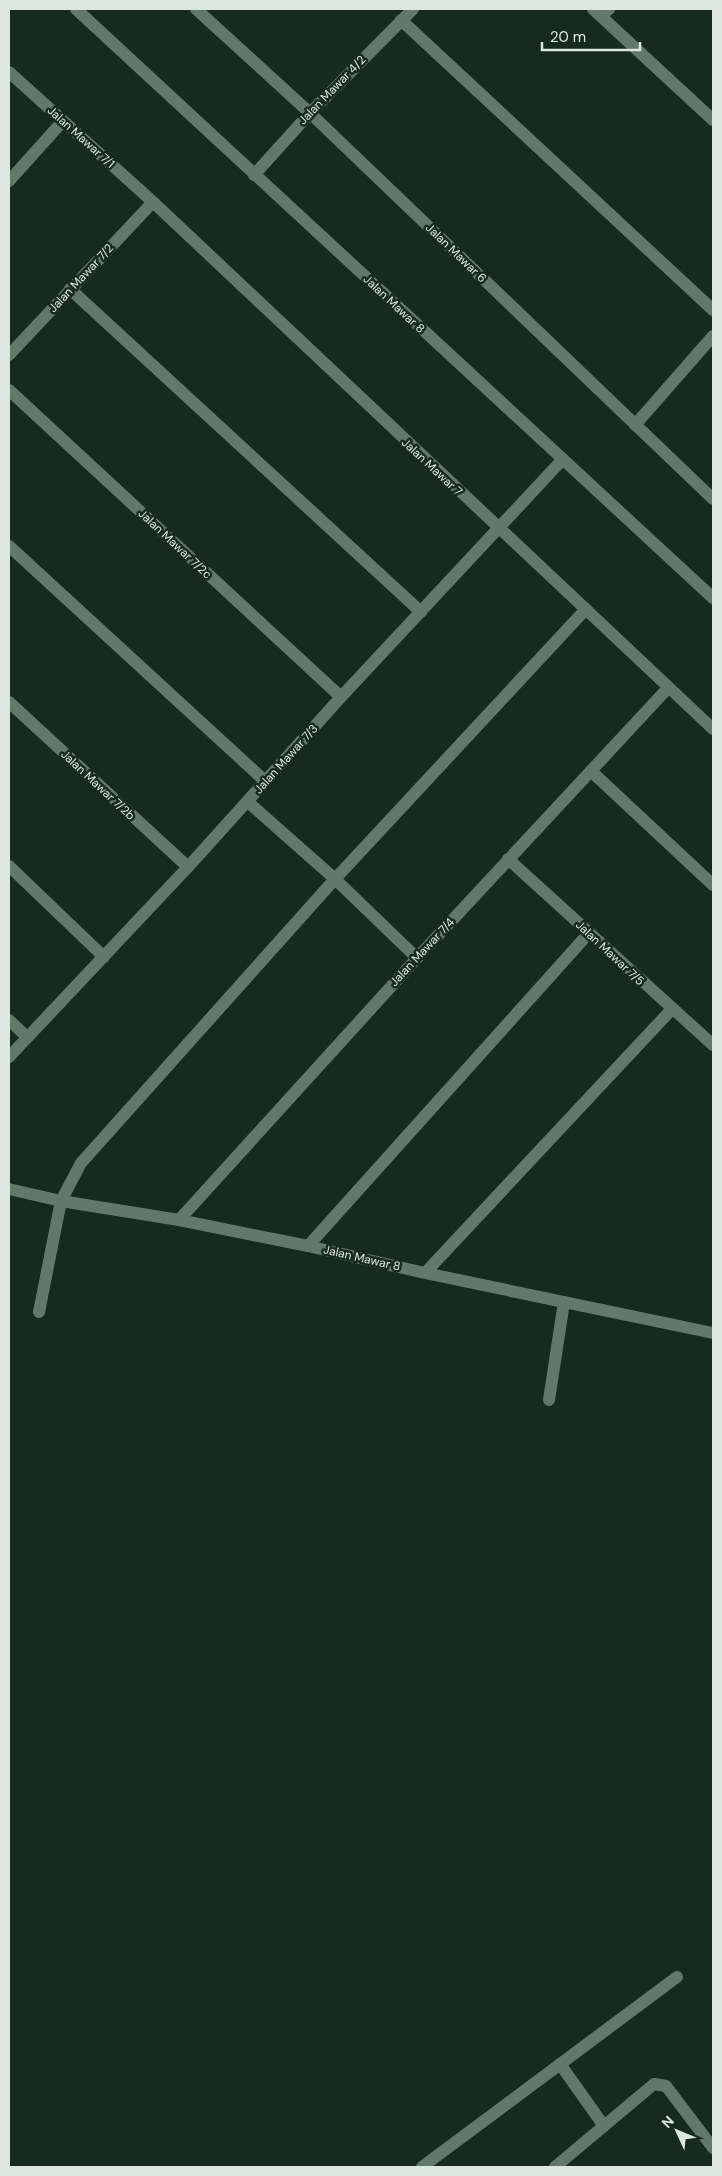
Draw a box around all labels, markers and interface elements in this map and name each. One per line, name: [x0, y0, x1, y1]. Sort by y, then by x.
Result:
scale bar: [542, 20, 640, 52]
text: 20 m: [550, 27, 586, 47]
street label: Jalan Mawar 4/2: [295, 52, 369, 128]
street label: Jalan Mawar 7/1: [44, 103, 118, 171]
street label: Jalan Mawar 6: [422, 220, 490, 286]
street label: Jalan Mawar 7/2: [45, 240, 117, 316]
street label: Jalan Mawar 8: [360, 271, 428, 337]
street label: Jalan Mawar 7: [398, 435, 466, 499]
street label: Jalan Mawar 7/2c: [135, 506, 215, 582]
street label: Jalan Mawar 7/3: [251, 721, 321, 797]
street label: Jalan Mawar 7/2b: [57, 746, 139, 824]
street label: Jalan Mawar 7/4: [386, 914, 458, 990]
street label: Jalan Mawar 7/5: [572, 917, 648, 989]
street label: Jalan Mawar 8: [322, 1241, 402, 1275]
north arrow: [652, 2106, 702, 2156]
text: N: [658, 2112, 678, 2132]

